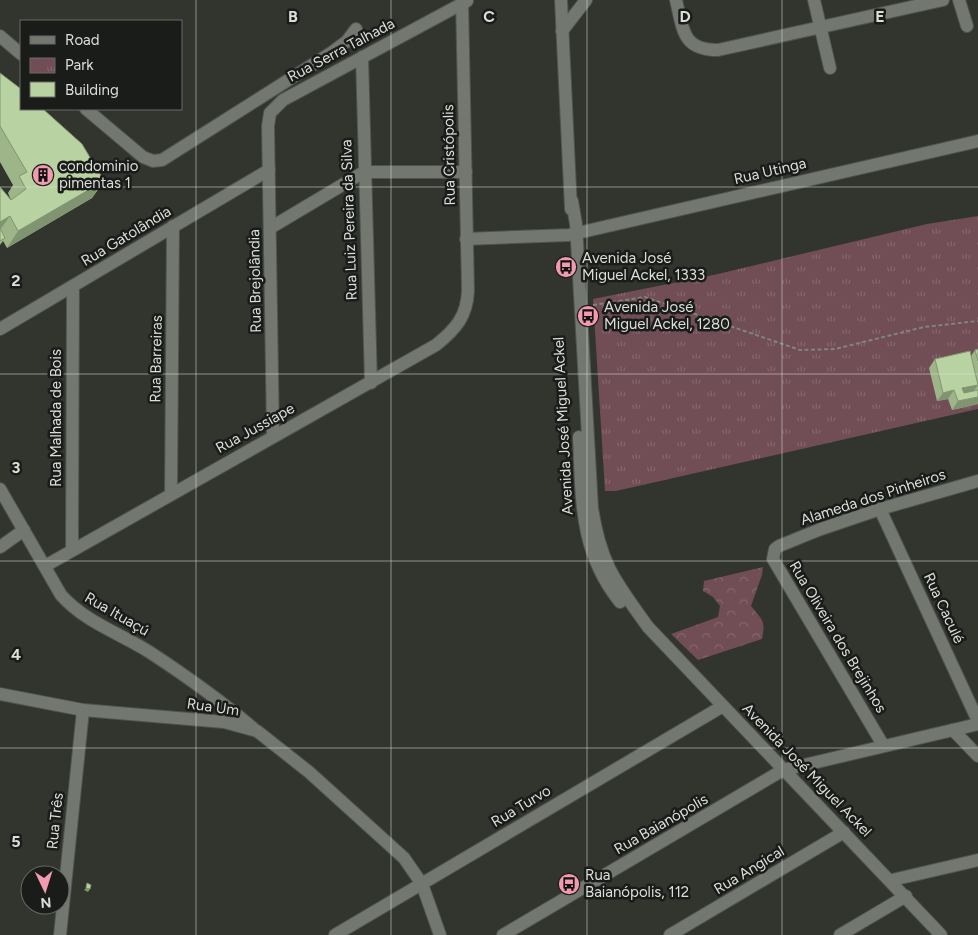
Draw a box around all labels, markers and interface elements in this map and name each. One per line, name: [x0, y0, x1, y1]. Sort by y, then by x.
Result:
text: B: [288, 7, 298, 26]
text: C: [483, 7, 495, 26]
text: D: [679, 7, 691, 26]
text: E: [875, 7, 885, 26]
street label: Rua Serra Talhada: [284, 14, 398, 86]
legend: [20, 20, 182, 110]
text: Road: [65, 31, 100, 49]
text: Park: [65, 56, 94, 74]
text: Building: [65, 81, 119, 99]
street label: Rua Cristópolis: [439, 104, 459, 206]
street label: Rua Luiz Pereira da Silva: [337, 139, 361, 301]
street label: Rua Utinga: [732, 154, 808, 188]
place label: condominio pimentas 1: [59, 157, 139, 192]
building icon: condominio pimentas 1: [31, 163, 55, 187]
street label: Rua Gatolândia: [78, 202, 174, 270]
street label: Rua Brejolândia: [245, 229, 265, 333]
place label: Avenida José Miguel Ackel, 1333: [582, 249, 705, 284]
bus stop icon: Avenida José Miguel Ackel, 1333: [554, 255, 578, 279]
text: 2: [11, 271, 21, 290]
place label: Avenida José Miguel Ackel, 1280: [604, 298, 730, 333]
bus stop icon: Avenida José Miguel Ackel, 1280: [576, 304, 600, 328]
street label: Rua Barreiras: [146, 315, 166, 403]
street label: Avenida José Miguel Ackel: [549, 336, 577, 516]
street label: Rua Malhada de Bois: [47, 349, 65, 487]
street label: Rua Jussiape: [212, 399, 298, 457]
text: 3: [12, 458, 21, 477]
street label: Alameda dos Pinheiros: [798, 465, 948, 529]
street label: Rua Oliveira dos Brejinhos: [786, 558, 890, 716]
street label: Rua Caculé: [920, 570, 968, 646]
street label: Rua Ituaçú: [82, 588, 152, 640]
text: 4: [11, 645, 21, 664]
street label: Rua Um: [186, 694, 240, 720]
street label: Avenida José Miguel Ackel: [739, 700, 875, 840]
street label: Rua Turvo: [488, 781, 554, 831]
street label: Rua Baianópolis: [611, 790, 711, 858]
street label: Rua Três: [43, 792, 67, 850]
text: 5: [11, 832, 21, 851]
street label: Rua Angical: [711, 842, 787, 898]
north arrow: [20, 865, 70, 915]
place label: Rua Baianópolis, 112: [585, 866, 689, 901]
bus stop icon: Rua Baianópolis, 112: [557, 872, 581, 896]
text: N: [40, 894, 52, 911]

